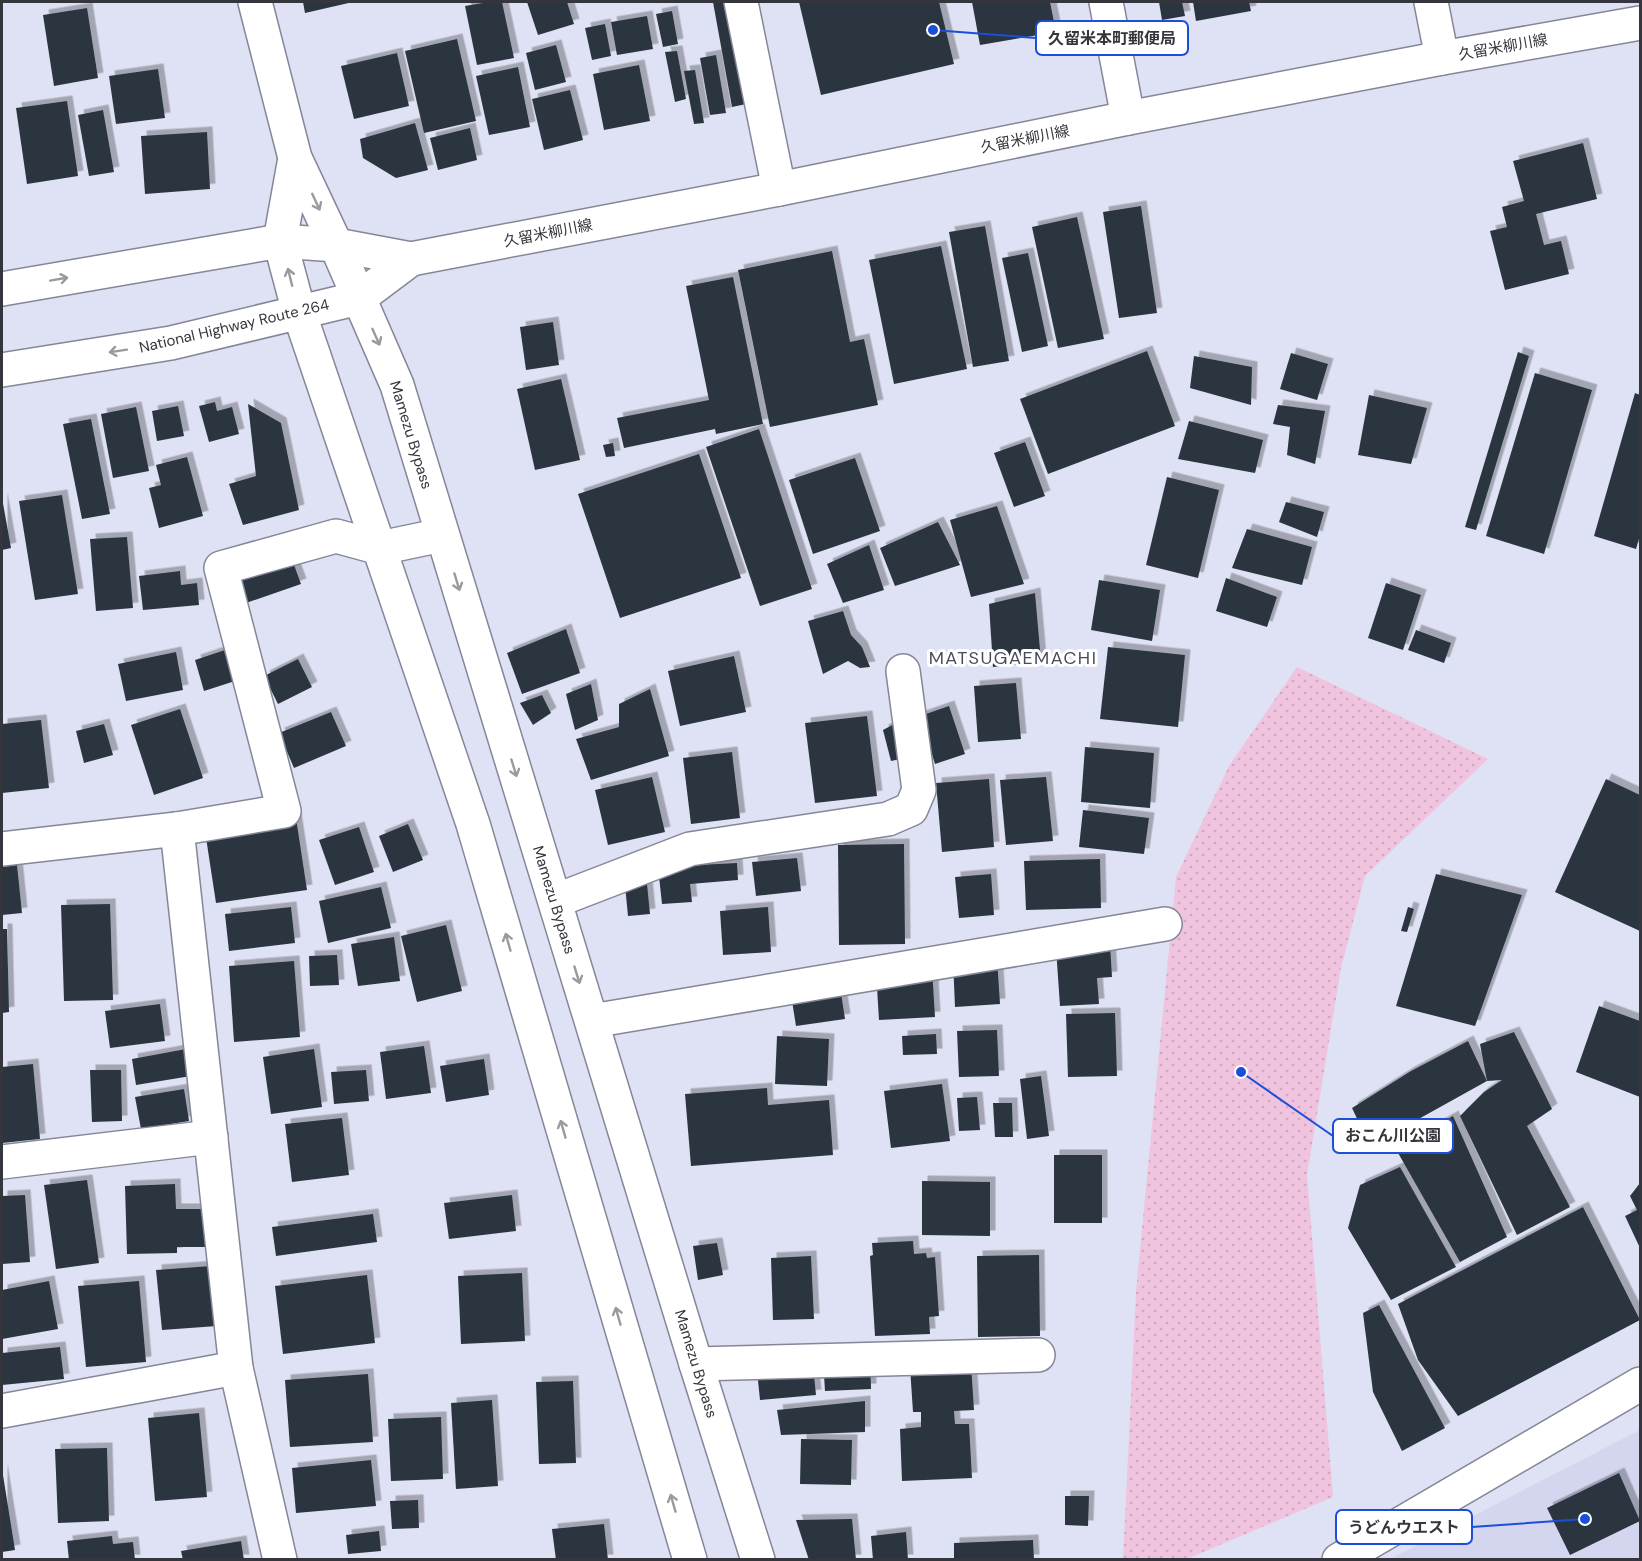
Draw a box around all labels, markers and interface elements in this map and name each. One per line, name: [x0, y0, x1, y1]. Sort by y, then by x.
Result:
callout: 久留米本町郵便局: [1036, 21, 1188, 55]
text: 久留米本町郵便局: [1048, 28, 1176, 49]
street label: 久留米柳川線: [1457, 29, 1549, 65]
street label: 久留米柳川線: [979, 121, 1071, 157]
one-way arrow: [310, 192, 322, 210]
street label: 久留米柳川線: [502, 215, 594, 251]
one-way arrow: [283, 267, 295, 286]
one-way arrow: [49, 273, 68, 284]
street label: National Highway Route 264: [137, 294, 331, 358]
one-way arrow: [371, 328, 382, 346]
one-way arrow: [109, 346, 129, 357]
street label: Mamezu Bypass: [385, 378, 437, 492]
one-way arrow: [452, 572, 463, 591]
district label: MATSUGAEMACHI: [929, 646, 1097, 670]
one-way arrow: [509, 758, 520, 777]
street label: Mamezu Bypass: [528, 843, 580, 957]
one-way arrow: [502, 933, 513, 952]
one-way arrow: [572, 965, 583, 984]
callout: おこん川公園: [1333, 1119, 1453, 1153]
one-way arrow: [557, 1120, 568, 1139]
text: おこん川公園: [1345, 1125, 1441, 1146]
one-way arrow: [612, 1307, 623, 1326]
street label: Mamezu Bypass: [670, 1307, 722, 1421]
one-way arrow: [667, 1494, 678, 1513]
callout: うどんウエスト: [1336, 1510, 1472, 1544]
text: うどんウエスト: [1348, 1517, 1460, 1538]

